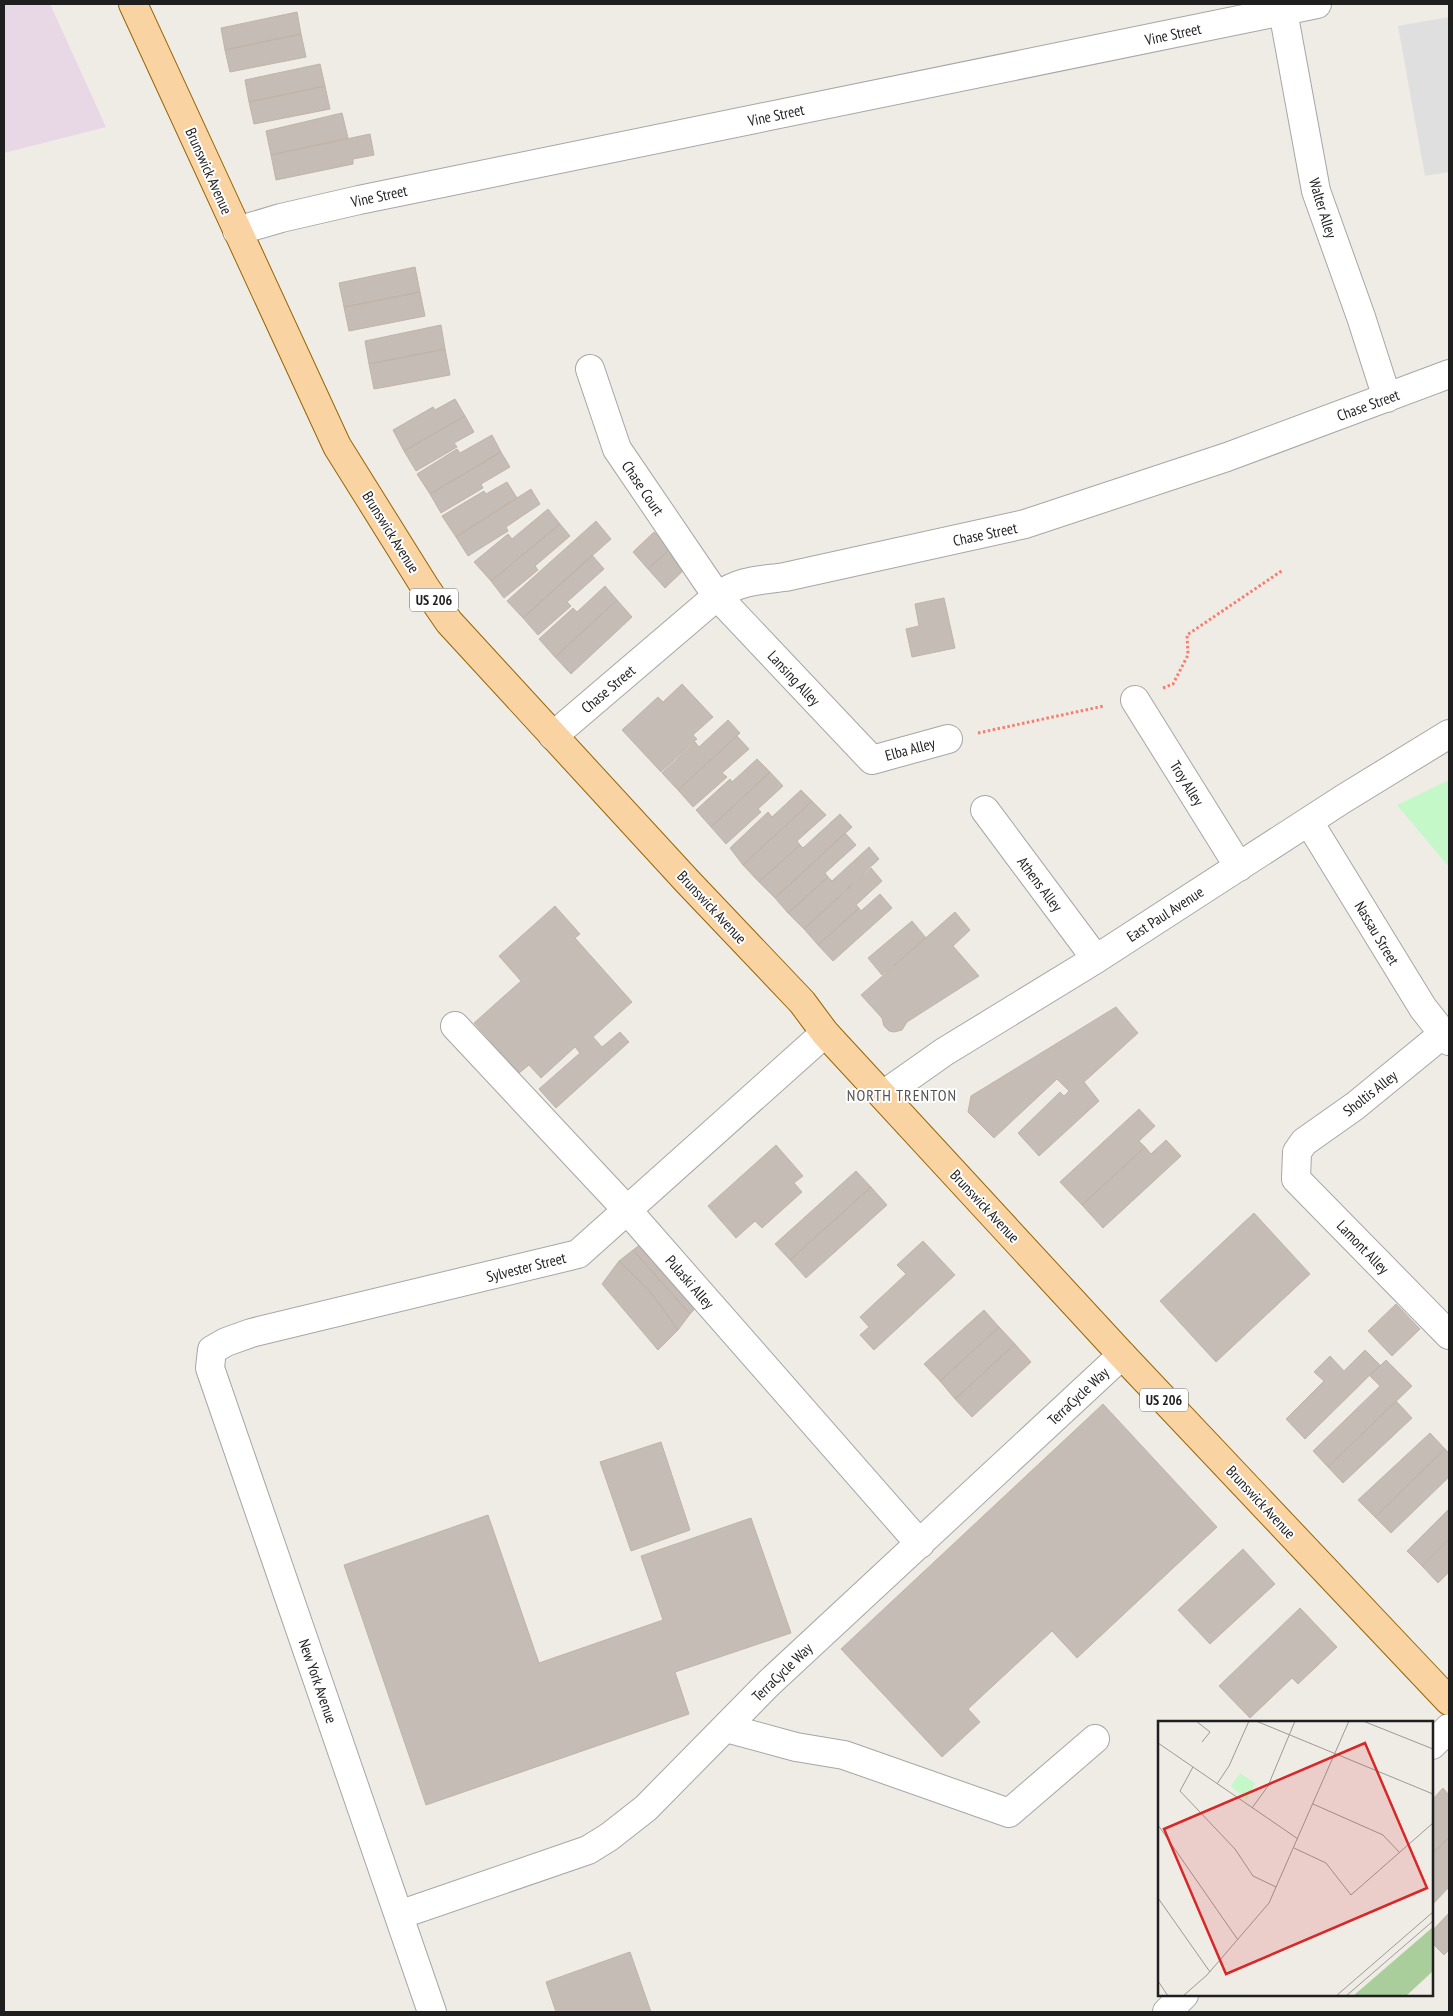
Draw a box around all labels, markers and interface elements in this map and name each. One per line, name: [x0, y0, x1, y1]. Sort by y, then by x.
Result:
street label: Vine Street: [1142, 19, 1203, 49]
street label: Vine Street: [745, 100, 806, 130]
street label: Brunswick Avenue: [181, 125, 237, 217]
street label: Walter Alley: [1305, 176, 1341, 241]
street label: Vine Street: [348, 181, 409, 211]
street label: Chase Street: [1334, 385, 1402, 425]
street label: Chase Court: [618, 457, 668, 519]
street label: Brunswick Avenue: [358, 488, 424, 576]
street label: Chase Street: [951, 518, 1019, 550]
road number: US 206: [410, 588, 458, 612]
street label: Lansing Alley: [764, 646, 825, 710]
street label: Chase Street: [577, 661, 639, 717]
street label: Elba Alley: [883, 733, 937, 765]
street label: Troy Alley: [1166, 757, 1208, 809]
street label: Athens Alley: [1013, 853, 1067, 916]
street label: Brunswick Avenue: [673, 867, 751, 947]
street label: East Paul Avenue: [1123, 882, 1207, 946]
street label: Nassau Street: [1351, 898, 1403, 968]
street label: Sholtis Alley: [1339, 1066, 1401, 1120]
district label: NORTH TRENTON: [847, 1085, 957, 1105]
street label: Brunswick Avenue: [946, 1166, 1024, 1246]
street label: Lamont Alley: [1333, 1216, 1393, 1278]
street label: Sylvester Street: [484, 1248, 568, 1286]
street label: Pulaski Alley: [662, 1251, 719, 1313]
street label: TerraCycle Way: [1043, 1363, 1113, 1429]
road number: US 206: [1140, 1388, 1188, 1412]
street label: Brunswick Avenue: [1222, 1462, 1300, 1542]
street label: New York Avenue: [295, 1636, 341, 1726]
street label: TerraCycle Way: [748, 1638, 816, 1705]
inset map: [1158, 1721, 1433, 1996]

